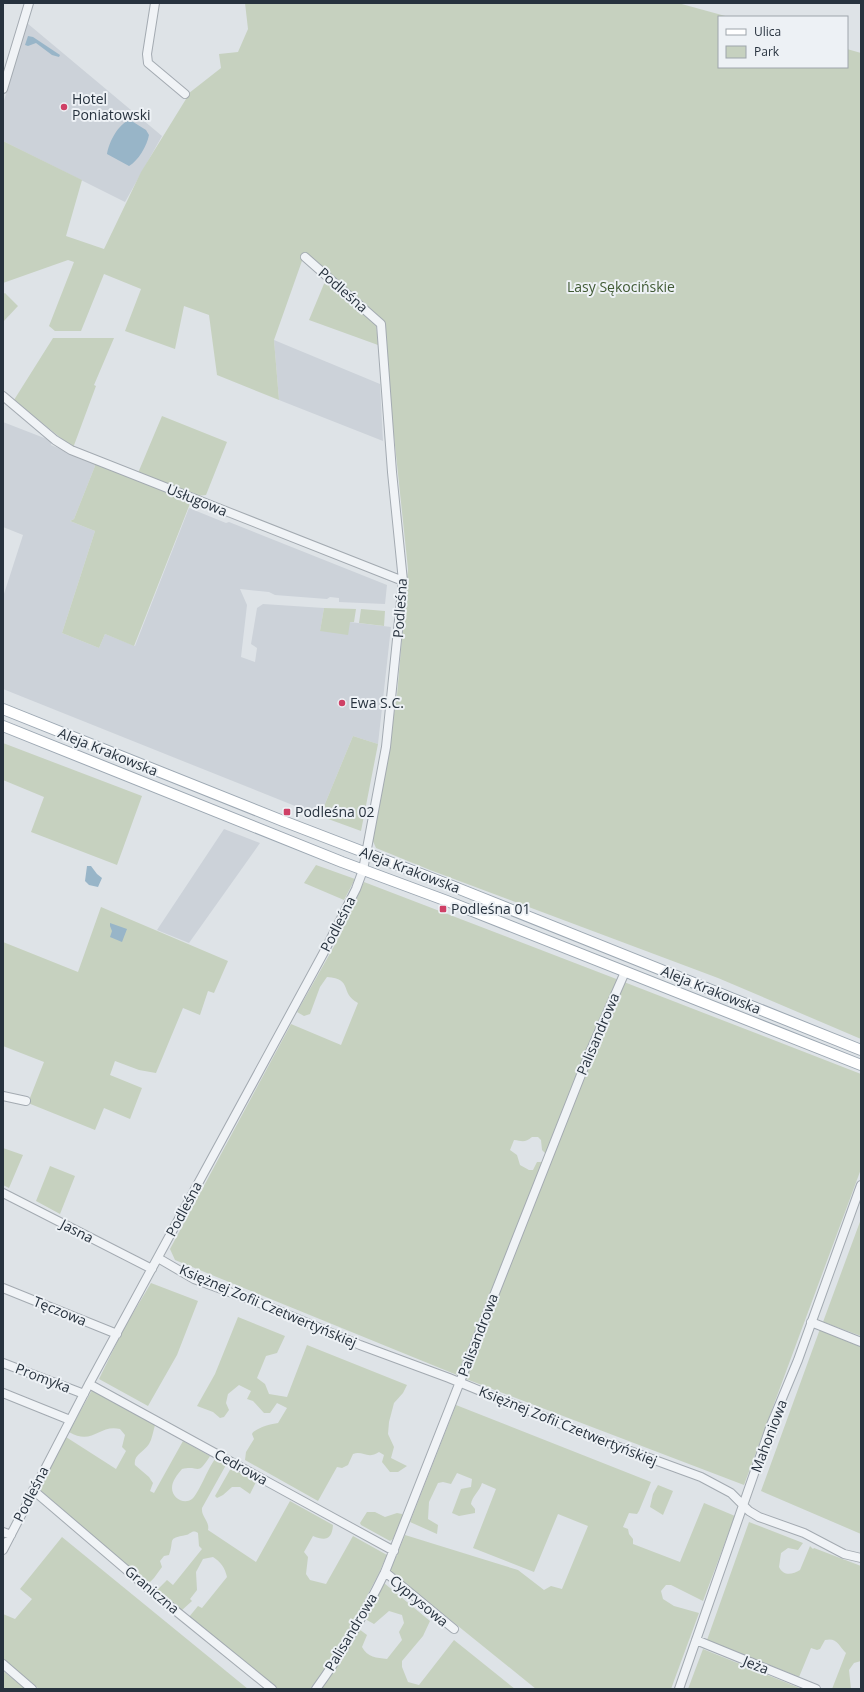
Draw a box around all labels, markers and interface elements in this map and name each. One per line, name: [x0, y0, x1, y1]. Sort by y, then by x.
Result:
legend: [718, 16, 848, 68]
text: Ulica: [754, 23, 781, 40]
text: Park: [754, 43, 780, 60]
place label: Hotel Poniatowski: [72, 89, 151, 124]
marker: Hotel Poniatowski: [59, 102, 69, 112]
street label: Podleśna: [315, 263, 372, 316]
park label: Lasy Sękocińskie: [567, 277, 675, 296]
street label: Usługowa: [164, 479, 230, 520]
street label: Podleśna: [388, 577, 411, 638]
place label: Ewa S.C.: [350, 693, 404, 712]
marker: Ewa S.C.: [337, 698, 347, 708]
street label: Aleja Krakowska: [56, 723, 161, 780]
place label: Podleśna 02: [295, 802, 375, 821]
marker: Podleśna 02: [282, 807, 292, 817]
street label: Aleja Krakowska: [357, 842, 463, 897]
street label: Podleśna: [316, 893, 360, 955]
place label: Podleśna 01: [451, 899, 531, 918]
marker: Podleśna 01: [438, 904, 448, 914]
street label: Aleja Krakowska: [659, 961, 764, 1018]
street label: Palisandrowa: [572, 990, 623, 1078]
street label: Podleśna: [161, 1178, 206, 1240]
street label: Jasna: [56, 1213, 97, 1247]
street label: Księżnej Zofii Czetwertyńskiej: [177, 1260, 360, 1352]
street label: Palisandrowa: [453, 1290, 502, 1379]
street label: Tęczowa: [31, 1291, 90, 1330]
street label: Promyka: [13, 1358, 74, 1397]
street label: Księżnej Zofii Czetwertyńskiej: [476, 1381, 660, 1470]
street label: Mahoniowa: [746, 1397, 791, 1475]
street label: Cedrowa: [211, 1444, 271, 1489]
street label: Podleśna: [9, 1463, 53, 1525]
street label: Graniczna: [121, 1561, 183, 1618]
street label: Cyprysowa: [386, 1571, 453, 1631]
street label: Palisandrowa: [320, 1589, 381, 1674]
street label: Jeża: [739, 1650, 772, 1678]

